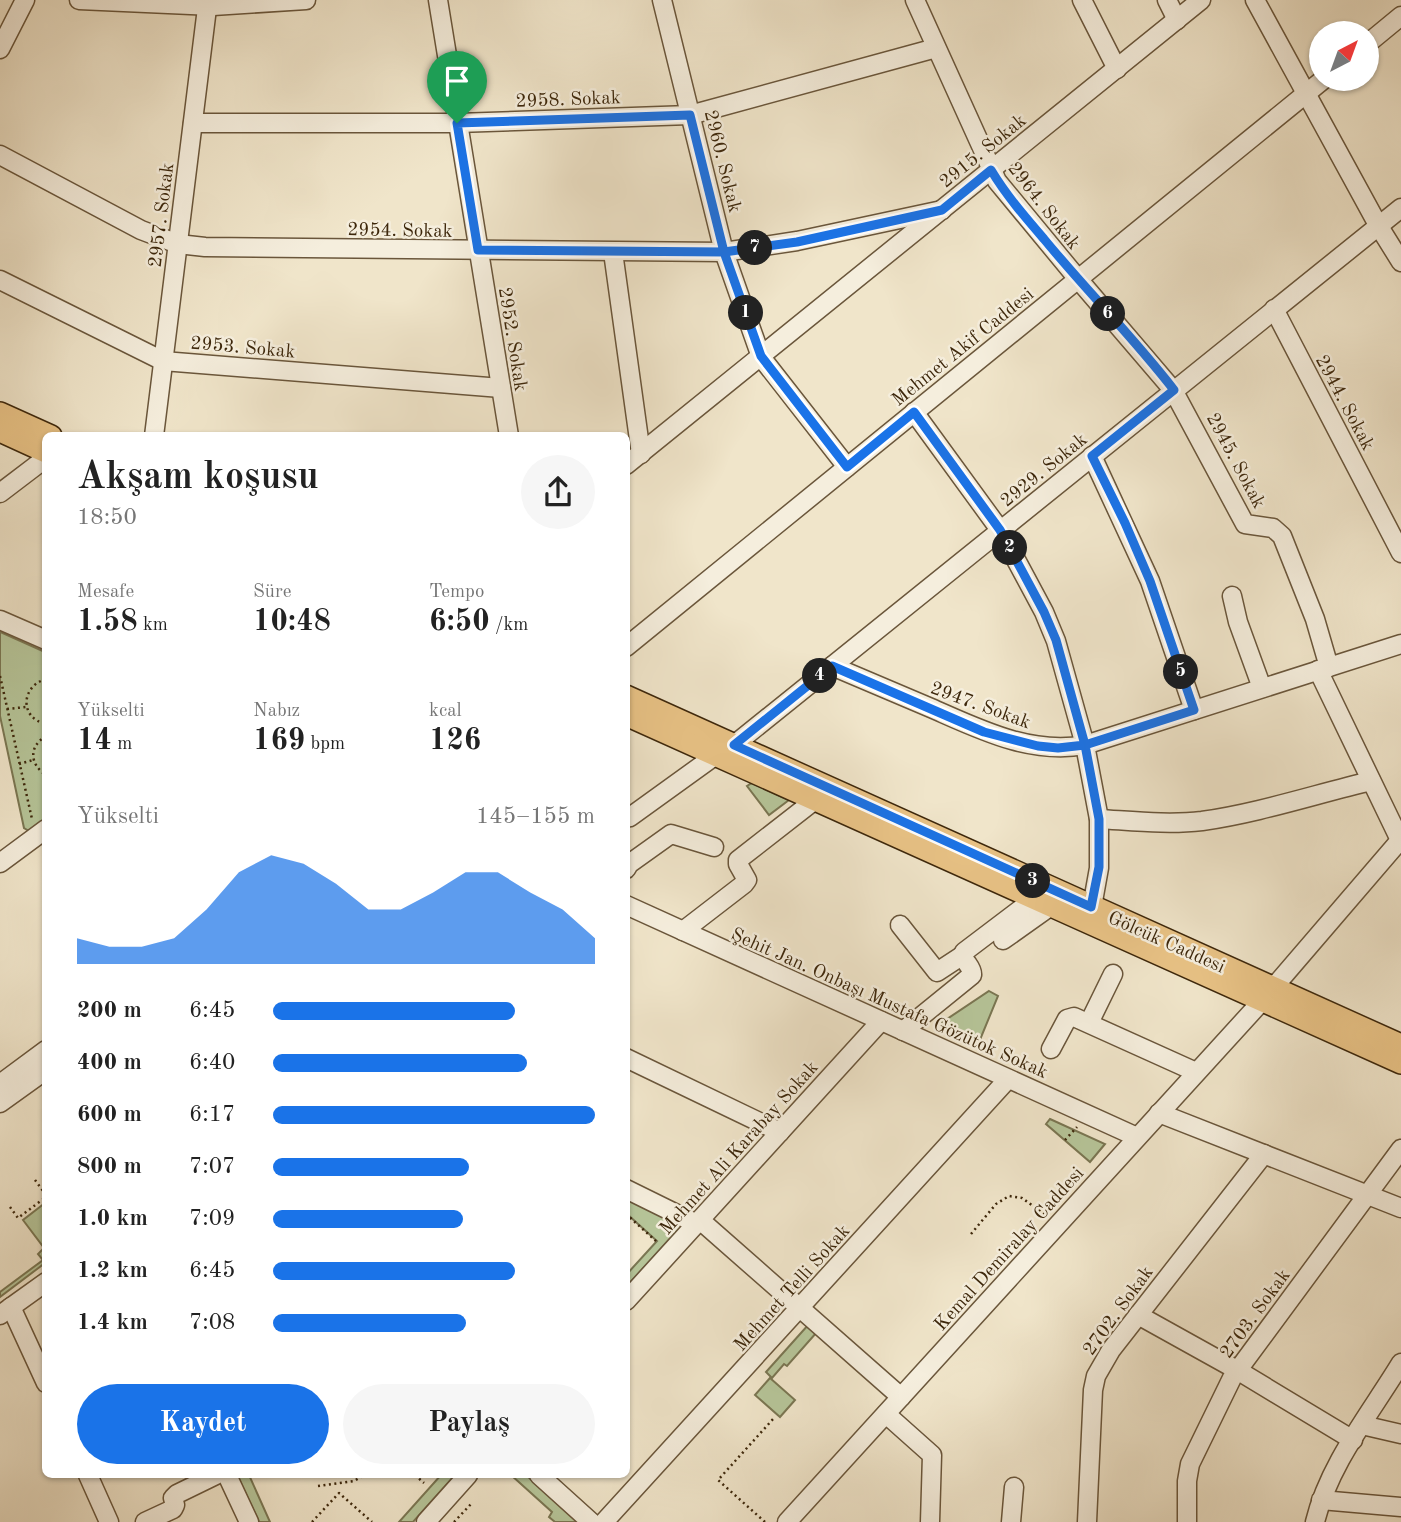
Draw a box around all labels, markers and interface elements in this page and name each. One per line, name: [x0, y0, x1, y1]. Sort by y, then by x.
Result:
north arrow: [1309, 21, 1379, 91]
map controls: [1309, 21, 1379, 91]
pin: [427, 51, 487, 123]
icon: arrive: [438, 62, 476, 100]
street label: 2958. Sokak: [515, 89, 621, 112]
street label: 2960. Sokak: [700, 108, 744, 215]
street label: 2915. Sokak: [937, 111, 1030, 192]
street label: 2964. Sokak: [1003, 159, 1083, 254]
street label: 2957. Sokak: [147, 162, 178, 269]
street label: 2954. Sokak: [347, 221, 453, 242]
pin: 7: [738, 230, 772, 266]
text: 7: [749, 238, 760, 257]
street label: Mehmet Akif Caddesi: [889, 285, 1038, 411]
street label: 2952. Sokak: [494, 286, 529, 393]
pin: 1: [728, 296, 764, 330]
pin: 6: [1090, 296, 1126, 332]
text: 1: [740, 303, 751, 322]
text: 6: [1102, 304, 1113, 323]
street label: 2953. Sokak: [190, 334, 296, 363]
street label: 2944. Sokak: [1311, 352, 1377, 454]
street label: 2945. Sokak: [1202, 410, 1268, 512]
street label: 2929. Sokak: [998, 430, 1091, 511]
button: share: [521, 455, 595, 529]
text: Akşam koşusu: [77, 459, 319, 497]
text: 18:50: [77, 506, 137, 529]
pin: 2: [992, 530, 1028, 566]
text: 2: [1004, 538, 1015, 557]
text: Mesafe: [77, 583, 134, 602]
text: Süre: [253, 583, 291, 602]
text: Tempo: [429, 583, 484, 602]
text: 1.58: [77, 607, 138, 637]
text: 10:48: [253, 607, 331, 637]
text: 6:50: [429, 607, 490, 637]
text: km: [138, 616, 168, 635]
text: /km: [490, 616, 528, 635]
pin: 5: [1164, 654, 1198, 690]
pin: 4: [802, 658, 838, 694]
text: 5: [1175, 662, 1186, 681]
text: 4: [814, 666, 825, 685]
street label: 2947. Sokak: [928, 679, 1033, 733]
text: Yükselti: [77, 702, 145, 721]
text: Nabız: [253, 702, 300, 721]
text: kcal: [429, 702, 462, 721]
text: 14: [77, 726, 112, 756]
text: 169: [253, 726, 305, 756]
text: 126: [429, 726, 481, 756]
text: m: [112, 735, 132, 754]
text: bpm: [305, 735, 345, 754]
text: Yükselti: [77, 805, 159, 828]
text: 145–155 m: [476, 805, 595, 828]
pin: 3: [1016, 864, 1050, 898]
text: 3: [1027, 871, 1038, 890]
street label: Gölcük Caddesi: [1105, 909, 1227, 978]
street label: Şehit Jan. Onbaşı Mustafa Gözütok Sokak: [728, 926, 1050, 1083]
text: 200 m: [77, 999, 142, 1022]
text: 6:45: [189, 999, 235, 1022]
text: 400 m: [77, 1051, 142, 1074]
text: 6:40: [189, 1051, 235, 1074]
street label: Mehmet Ali Karabay Sokak: [657, 1058, 823, 1239]
text: 600 m: [77, 1103, 142, 1126]
text: 6:17: [189, 1103, 235, 1126]
text: 800 m: [77, 1155, 142, 1178]
text: 7:07: [189, 1155, 235, 1178]
street label: Kemal Demiralay Caddesi: [932, 1164, 1088, 1335]
text: 1.0 km: [77, 1207, 148, 1230]
text: 7:09: [189, 1207, 235, 1230]
street label: Mehmet Telli Sokak: [731, 1222, 854, 1356]
text: 1.2 km: [77, 1259, 148, 1282]
text: 6:45: [189, 1259, 235, 1282]
street label: 2702. Sokak: [1080, 1263, 1158, 1360]
street label: 2703. Sokak: [1217, 1266, 1295, 1363]
text: 1.4 km: [77, 1311, 148, 1334]
text: 7:08: [189, 1311, 235, 1334]
button: Kaydet: [77, 1384, 329, 1464]
button: Paylaş: [343, 1384, 595, 1464]

